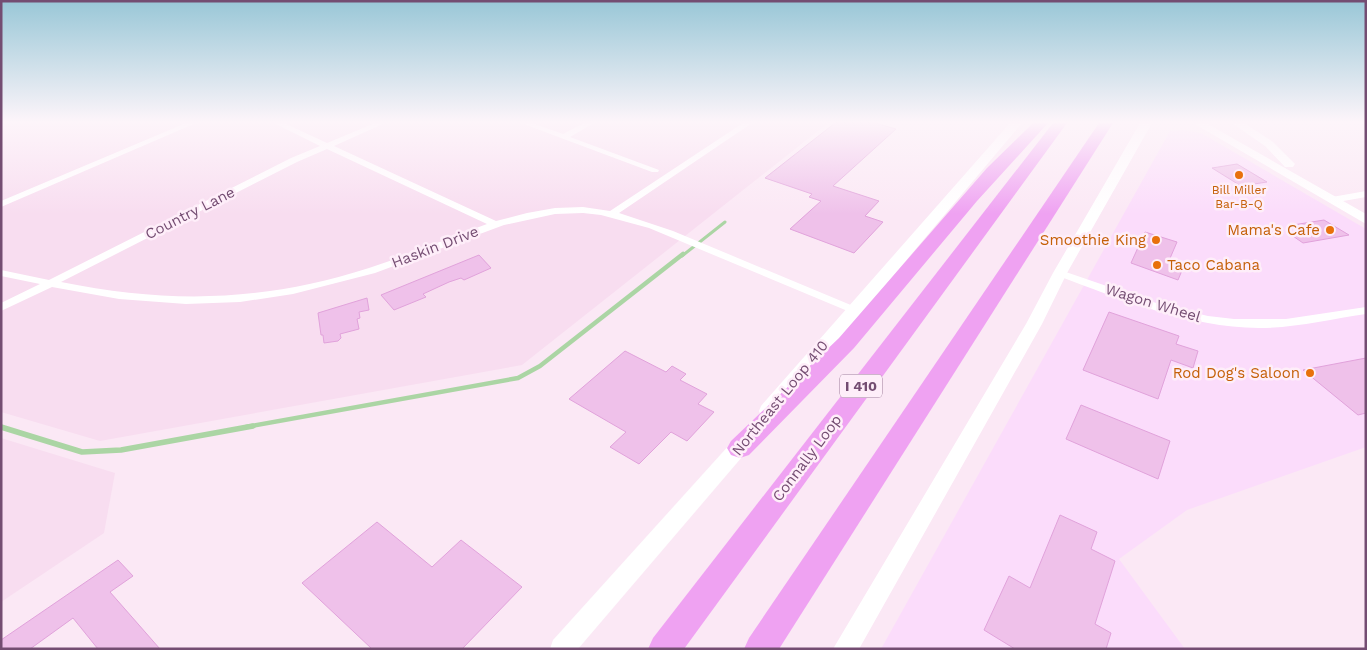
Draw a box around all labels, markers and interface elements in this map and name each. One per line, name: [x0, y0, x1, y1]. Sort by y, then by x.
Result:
marker: Bill Miller Bar-B-Q: [1233, 169, 1245, 181]
street label: Country Lane: [142, 183, 238, 243]
place label: Bill Miller Bar-B-Q: [1212, 183, 1266, 211]
place label: Mama's Cafe: [1227, 221, 1320, 239]
street label: Haskin Drive: [389, 222, 481, 272]
marker: Mama's Cafe: [1324, 224, 1336, 236]
place label: Smoothie King: [1040, 231, 1146, 249]
marker: Smoothie King: [1150, 234, 1162, 246]
place label: Taco Cabana: [1167, 256, 1261, 274]
marker: Taco Cabana: [1151, 259, 1163, 271]
street label: Wagon Wheel: [1103, 280, 1203, 326]
street label: Northeast Loop 410: [728, 337, 832, 459]
place label: Rod Dog's Saloon: [1173, 364, 1300, 382]
marker: Rod Dog's Saloon: [1304, 367, 1316, 379]
road number: I 410: [840, 374, 882, 398]
street label: Connally Loop: [769, 411, 845, 505]

